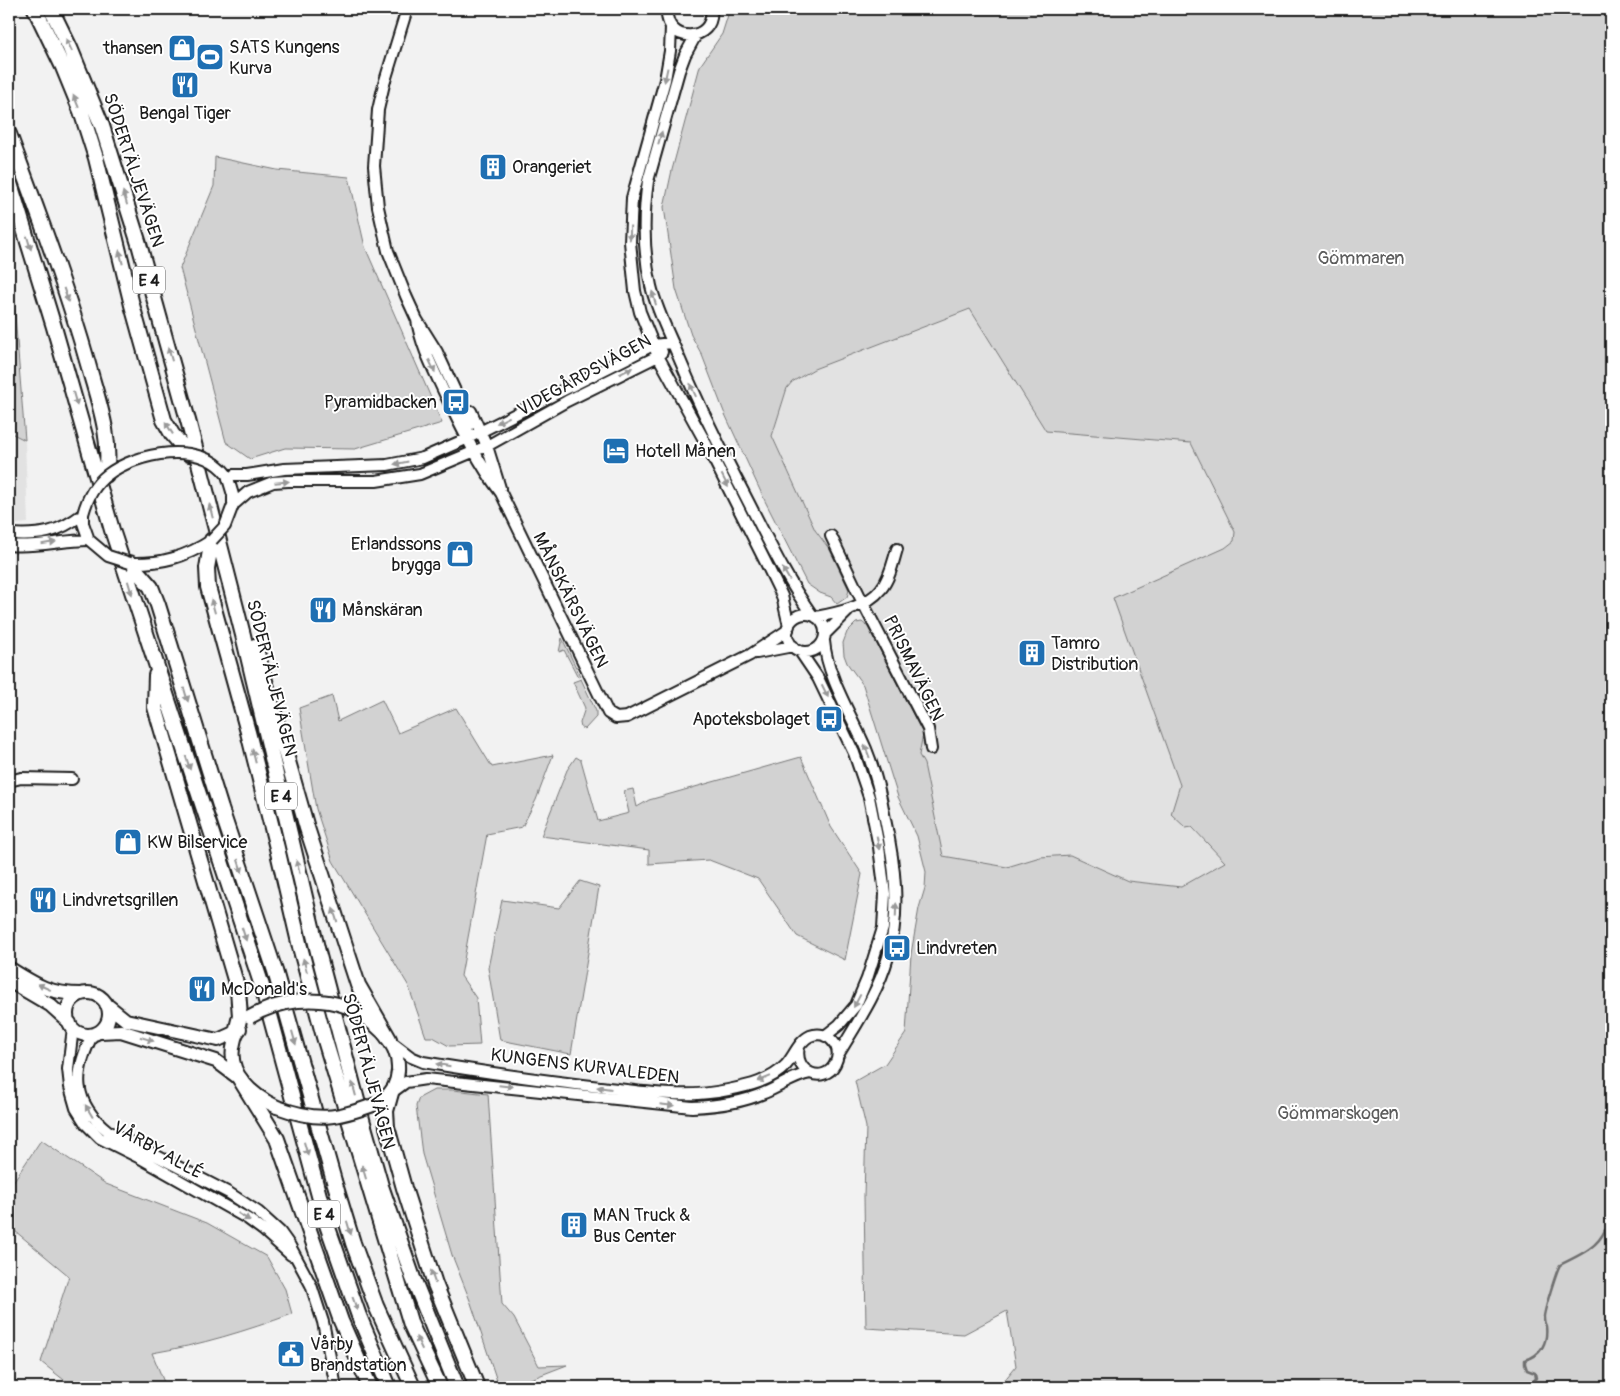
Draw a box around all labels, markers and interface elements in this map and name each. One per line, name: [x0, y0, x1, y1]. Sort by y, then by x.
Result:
shop icon: thansen: [167, 33, 197, 63]
place label: SATS Kungens Kurva: [229, 36, 340, 80]
place label: thansen: [102, 37, 163, 60]
one-way arrow: [64, 38, 72, 52]
sports icon: SATS Kungens Kurva: [195, 42, 225, 72]
one-way arrow: [662, 68, 670, 83]
restaurant icon: Bengal Tiger: [170, 70, 200, 100]
street label: SÖDERTÄLJEVÄGEN: [98, 90, 169, 250]
one-way arrow: [72, 94, 80, 108]
place label: Bengal Tiger: [139, 102, 232, 125]
one-way arrow: [656, 130, 664, 145]
building icon: Orangeriet: [478, 152, 508, 182]
place label: Orangeriet: [512, 156, 592, 179]
one-way arrow: [120, 190, 128, 205]
one-way arrow: [626, 225, 634, 241]
one-way arrow: [25, 235, 33, 250]
park label: Gömmaren: [1318, 247, 1404, 270]
one-way arrow: [117, 250, 125, 265]
road number: E 4: [133, 266, 165, 294]
one-way arrow: [63, 288, 70, 303]
one-way arrow: [650, 290, 658, 305]
street label: VIDEGÅRDSVÄGEN: [513, 328, 655, 422]
one-way arrow: [165, 346, 173, 361]
one-way arrow: [428, 359, 436, 373]
one-way arrow: [619, 367, 633, 375]
one-way arrow: [689, 383, 697, 397]
bus stop icon: Pyramidbacken: [441, 387, 471, 417]
one-way arrow: [71, 391, 79, 406]
place label: Pyramidbacken: [324, 391, 437, 414]
one-way arrow: [496, 416, 510, 424]
one-way arrow: [164, 421, 173, 434]
hotel icon: Hotell Månen: [601, 436, 631, 466]
place label: Hotell Månen: [635, 440, 736, 463]
one-way arrow: [393, 459, 408, 467]
one-way arrow: [721, 474, 729, 488]
one-way arrow: [275, 477, 291, 485]
one-way arrow: [207, 504, 215, 519]
street label: MÅNSKÄRSVÄGEN: [528, 528, 614, 672]
place label: Erlandssons brygga: [351, 533, 441, 577]
one-way arrow: [42, 539, 58, 547]
shop icon: Erlandssons brygga: [445, 539, 475, 569]
one-way arrow: [782, 567, 791, 581]
one-way arrow: [127, 581, 135, 596]
restaurant icon: Månskäran: [308, 595, 338, 625]
street label: SÖDERTÄLJEVÄGEN: [241, 597, 302, 759]
one-way arrow: [209, 598, 217, 613]
place label: Månskäran: [342, 599, 423, 622]
street label: PRISMAVÄGEN: [878, 612, 949, 725]
place label: Tamro Distribution: [1051, 632, 1138, 676]
building icon: Tamro Distribution: [1017, 638, 1047, 668]
one-way arrow: [821, 684, 829, 698]
one-way arrow: [182, 687, 190, 702]
bus stop icon: Apoteksbolaget: [814, 704, 844, 734]
place label: Apoteksbolaget: [692, 708, 811, 731]
one-way arrow: [863, 744, 870, 759]
one-way arrow: [250, 749, 258, 764]
one-way arrow: [185, 756, 193, 771]
road number: E 4: [265, 782, 297, 809]
shop icon: KW Bilservice: [113, 827, 143, 857]
place label: KW Bilservice: [147, 831, 248, 854]
one-way arrow: [875, 836, 883, 852]
one-way arrow: [237, 859, 245, 874]
one-way arrow: [294, 859, 302, 875]
restaurant icon: Lindvretsgrillen: [28, 885, 58, 915]
place label: Lindvretsgrillen: [62, 889, 178, 912]
one-way arrow: [892, 902, 900, 918]
one-way arrow: [331, 907, 339, 922]
one-way arrow: [241, 927, 249, 942]
bus stop icon: Lindvreten: [882, 933, 912, 963]
place label: Lindvreten: [916, 937, 997, 960]
one-way arrow: [300, 958, 308, 973]
restaurant icon: McDonald's: [187, 974, 217, 1004]
place label: McDonald's: [221, 978, 307, 1001]
one-way arrow: [36, 983, 51, 992]
street label: SÖDERTÄLJEVÄGEN: [337, 991, 400, 1152]
one-way arrow: [853, 993, 861, 1008]
one-way arrow: [290, 1031, 298, 1046]
one-way arrow: [140, 1035, 155, 1043]
street label: KUNGENS KURVALEDEN: [489, 1043, 681, 1089]
one-way arrow: [435, 1061, 451, 1069]
one-way arrow: [757, 1076, 771, 1084]
one-way arrow: [349, 1081, 357, 1096]
one-way arrow: [498, 1083, 514, 1091]
one-way arrow: [596, 1084, 612, 1092]
one-way arrow: [659, 1101, 675, 1109]
park label: Gömmarskogen: [1277, 1102, 1399, 1125]
one-way arrow: [85, 1104, 94, 1118]
street label: VÅRBY ALLÉ: [108, 1115, 208, 1185]
one-way arrow: [302, 1142, 310, 1157]
one-way arrow: [360, 1164, 368, 1179]
road number: E 4: [308, 1200, 340, 1228]
place label: MAN Truck & Bus Center: [593, 1204, 690, 1248]
building icon: MAN Truck & Bus Center: [559, 1210, 589, 1240]
one-way arrow: [238, 1212, 251, 1221]
one-way arrow: [345, 1220, 353, 1235]
one-way arrow: [429, 1269, 437, 1284]
one-way arrow: [352, 1297, 359, 1312]
place label: Vårby Brandstation: [310, 1333, 407, 1377]
one-way arrow: [415, 1336, 423, 1350]
public building icon: Vårby Brandstation: [276, 1339, 306, 1369]

